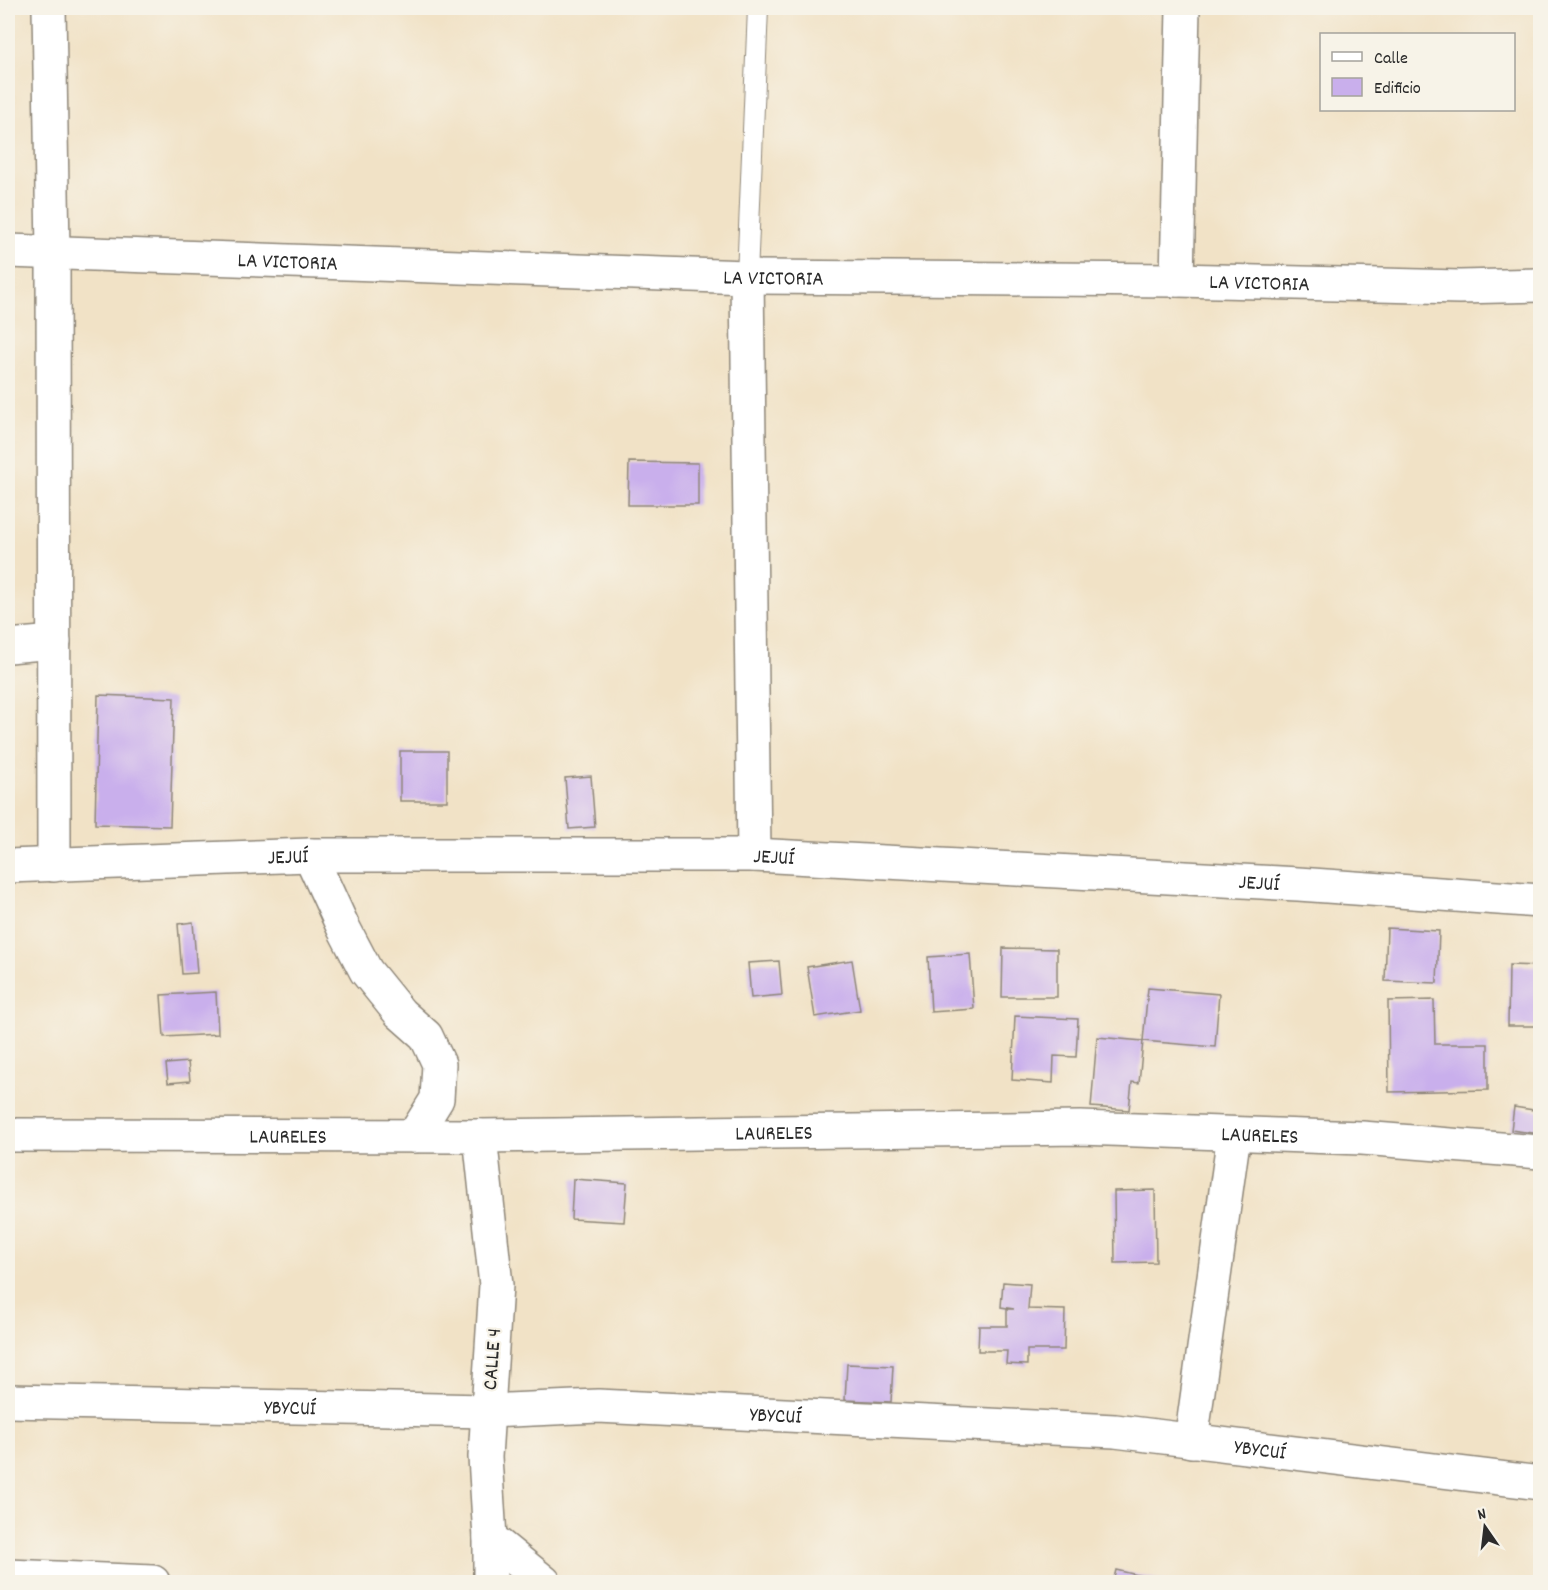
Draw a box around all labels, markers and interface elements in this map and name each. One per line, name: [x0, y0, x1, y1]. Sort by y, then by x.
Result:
legend: [1320, 33, 1515, 111]
text: Calle: [1374, 47, 1408, 72]
text: Edificio: [1374, 77, 1421, 102]
street label: LA VICTORIA: [237, 247, 338, 281]
street label: LA VICTORIA: [723, 264, 824, 296]
street label: LA VICTORIA: [1209, 269, 1310, 301]
street label: JEJUÍ: [267, 843, 310, 875]
street label: JEJUÍ: [752, 843, 796, 875]
street label: JEJUÍ: [1238, 869, 1281, 901]
street label: LAURELES: [735, 1120, 813, 1151]
street label: LAURELES: [1221, 1121, 1299, 1154]
street label: LAURELES: [249, 1124, 327, 1154]
street label: CALLE 4: [477, 1327, 511, 1391]
street label: YBYCUÍ: [264, 1394, 317, 1425]
street label: YBYCUÍ: [749, 1401, 803, 1434]
street label: YBYCUÍ: [1232, 1434, 1288, 1470]
north arrow: [1455, 1497, 1515, 1557]
text: N: [1475, 1503, 1489, 1527]

